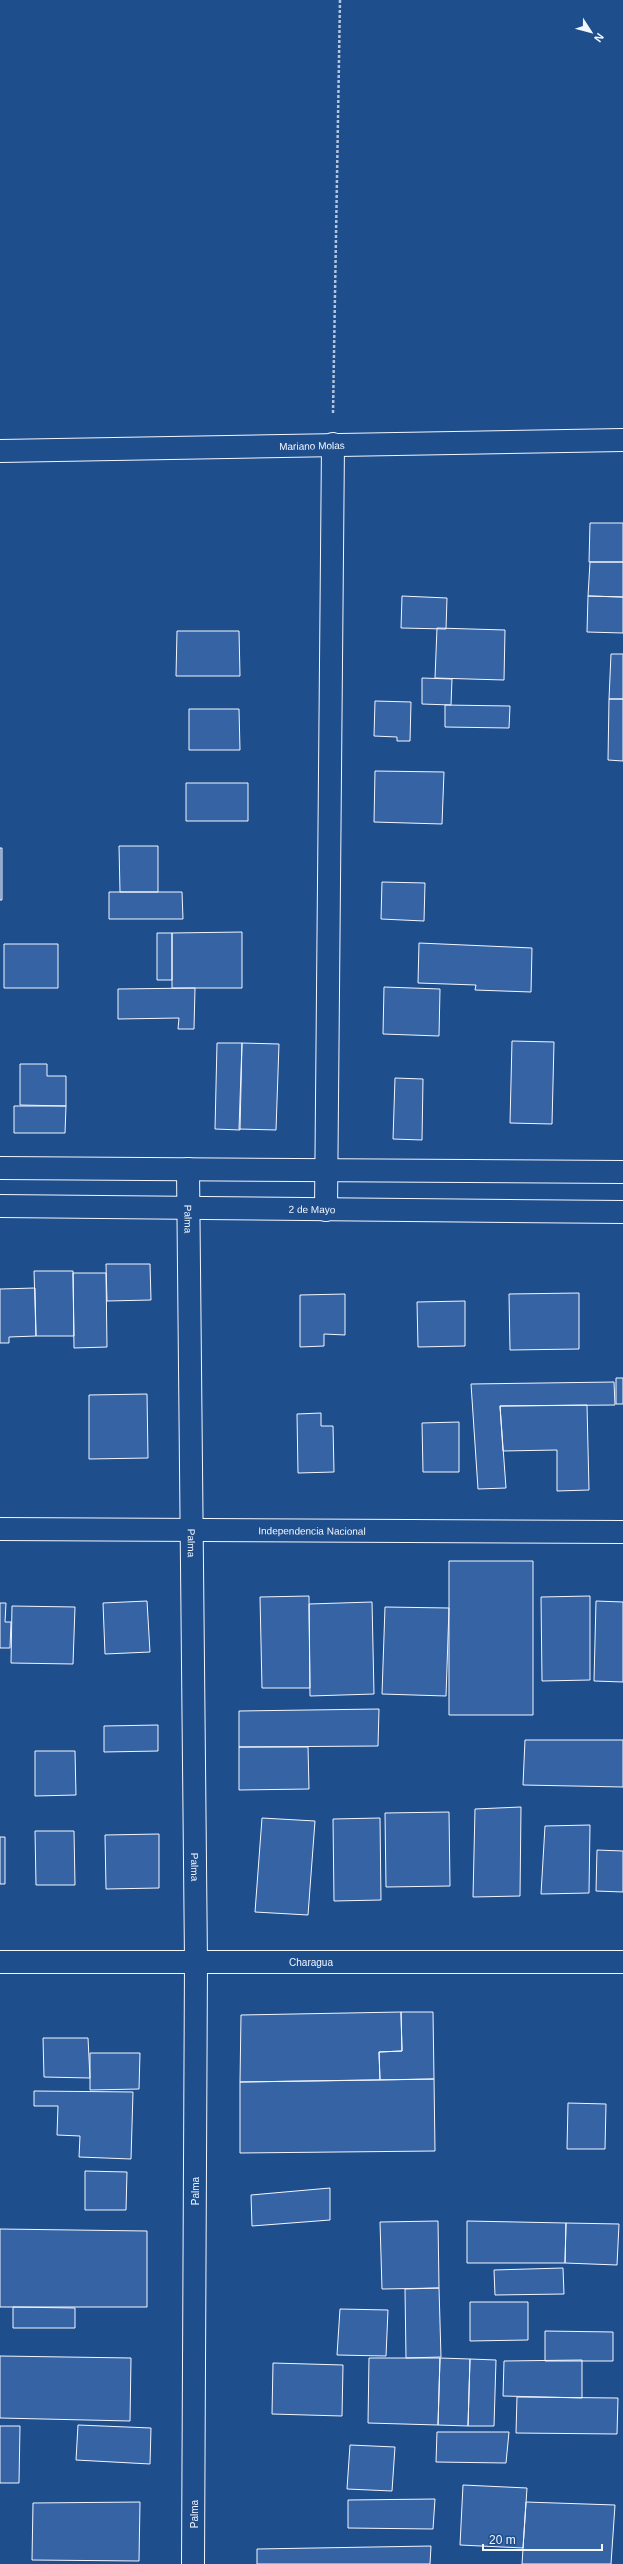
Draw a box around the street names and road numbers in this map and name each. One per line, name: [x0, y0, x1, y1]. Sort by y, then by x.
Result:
street label: Mariano Molas: [279, 439, 345, 452]
street label: 2 de Mayo: [289, 1203, 336, 1215]
street label: Palma: [183, 1205, 194, 1234]
street label: Independencia Nacional: [258, 1525, 366, 1536]
street label: Palma: [186, 1529, 197, 1558]
street label: Palma: [189, 1853, 201, 1882]
street label: Charagua: [289, 1957, 333, 1968]
street label: Palma: [190, 2176, 201, 2205]
street label: Palma: [189, 2499, 200, 2528]

